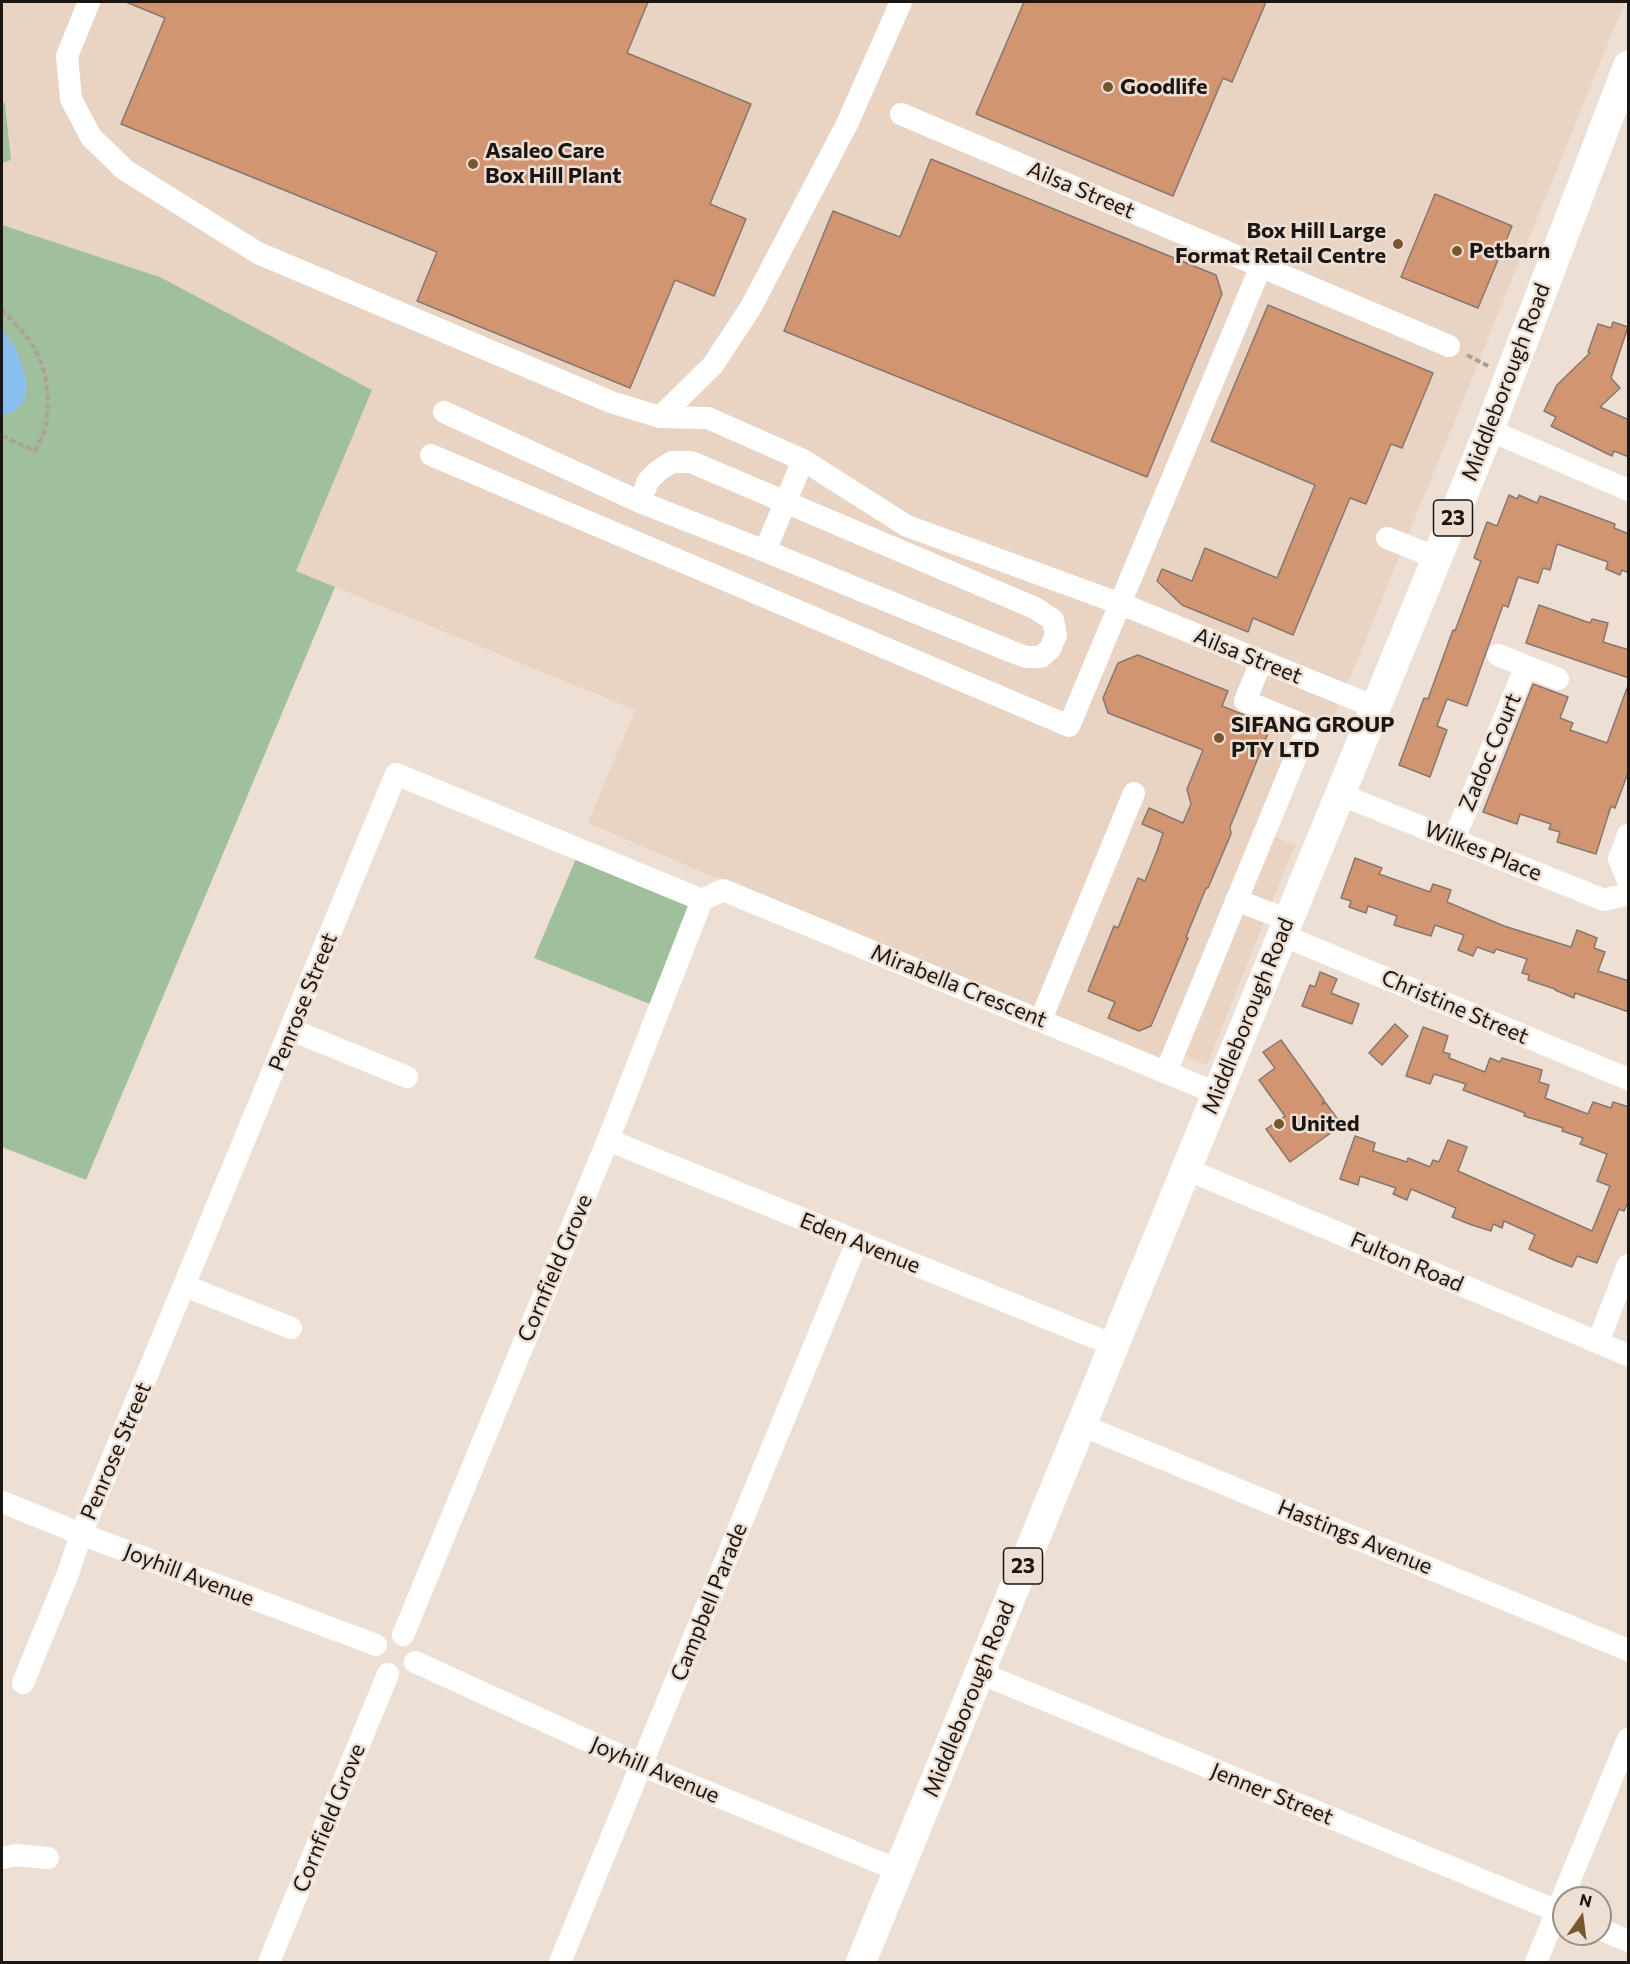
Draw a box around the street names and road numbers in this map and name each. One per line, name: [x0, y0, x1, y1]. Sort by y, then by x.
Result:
street label: Ailsa Street: [1023, 156, 1139, 224]
street label: Middleborough Road: [1456, 280, 1556, 484]
road number: 23: [1434, 500, 1472, 536]
street label: Ailsa Street: [1190, 622, 1306, 690]
street label: Zadoc Court: [1453, 689, 1527, 815]
street label: Wilkes Place: [1420, 815, 1546, 887]
street label: Middleborough Road: [1197, 914, 1299, 1118]
street label: Penrose Street: [263, 929, 343, 1075]
street label: Mirabella Crescent: [867, 939, 1051, 1033]
street label: Christine Street: [1377, 964, 1533, 1050]
street label: Cornfield Grove: [512, 1190, 598, 1346]
street label: Eden Avenue: [796, 1207, 924, 1279]
street label: Fulton Road: [1346, 1226, 1468, 1298]
street label: Penrose Street: [75, 1378, 157, 1524]
street label: Hastings Avenue: [1274, 1494, 1436, 1580]
street label: Campbell Parade: [665, 1519, 753, 1685]
street label: Joyhill Avenue: [120, 1538, 258, 1612]
road number: 23: [1004, 1548, 1042, 1584]
street label: Middleborough Road: [918, 1597, 1020, 1801]
street label: Joyhill Avenue: [587, 1731, 723, 1809]
street label: Cornfield Grove: [287, 1740, 371, 1896]
street label: Jenner Street: [1207, 1757, 1337, 1831]

